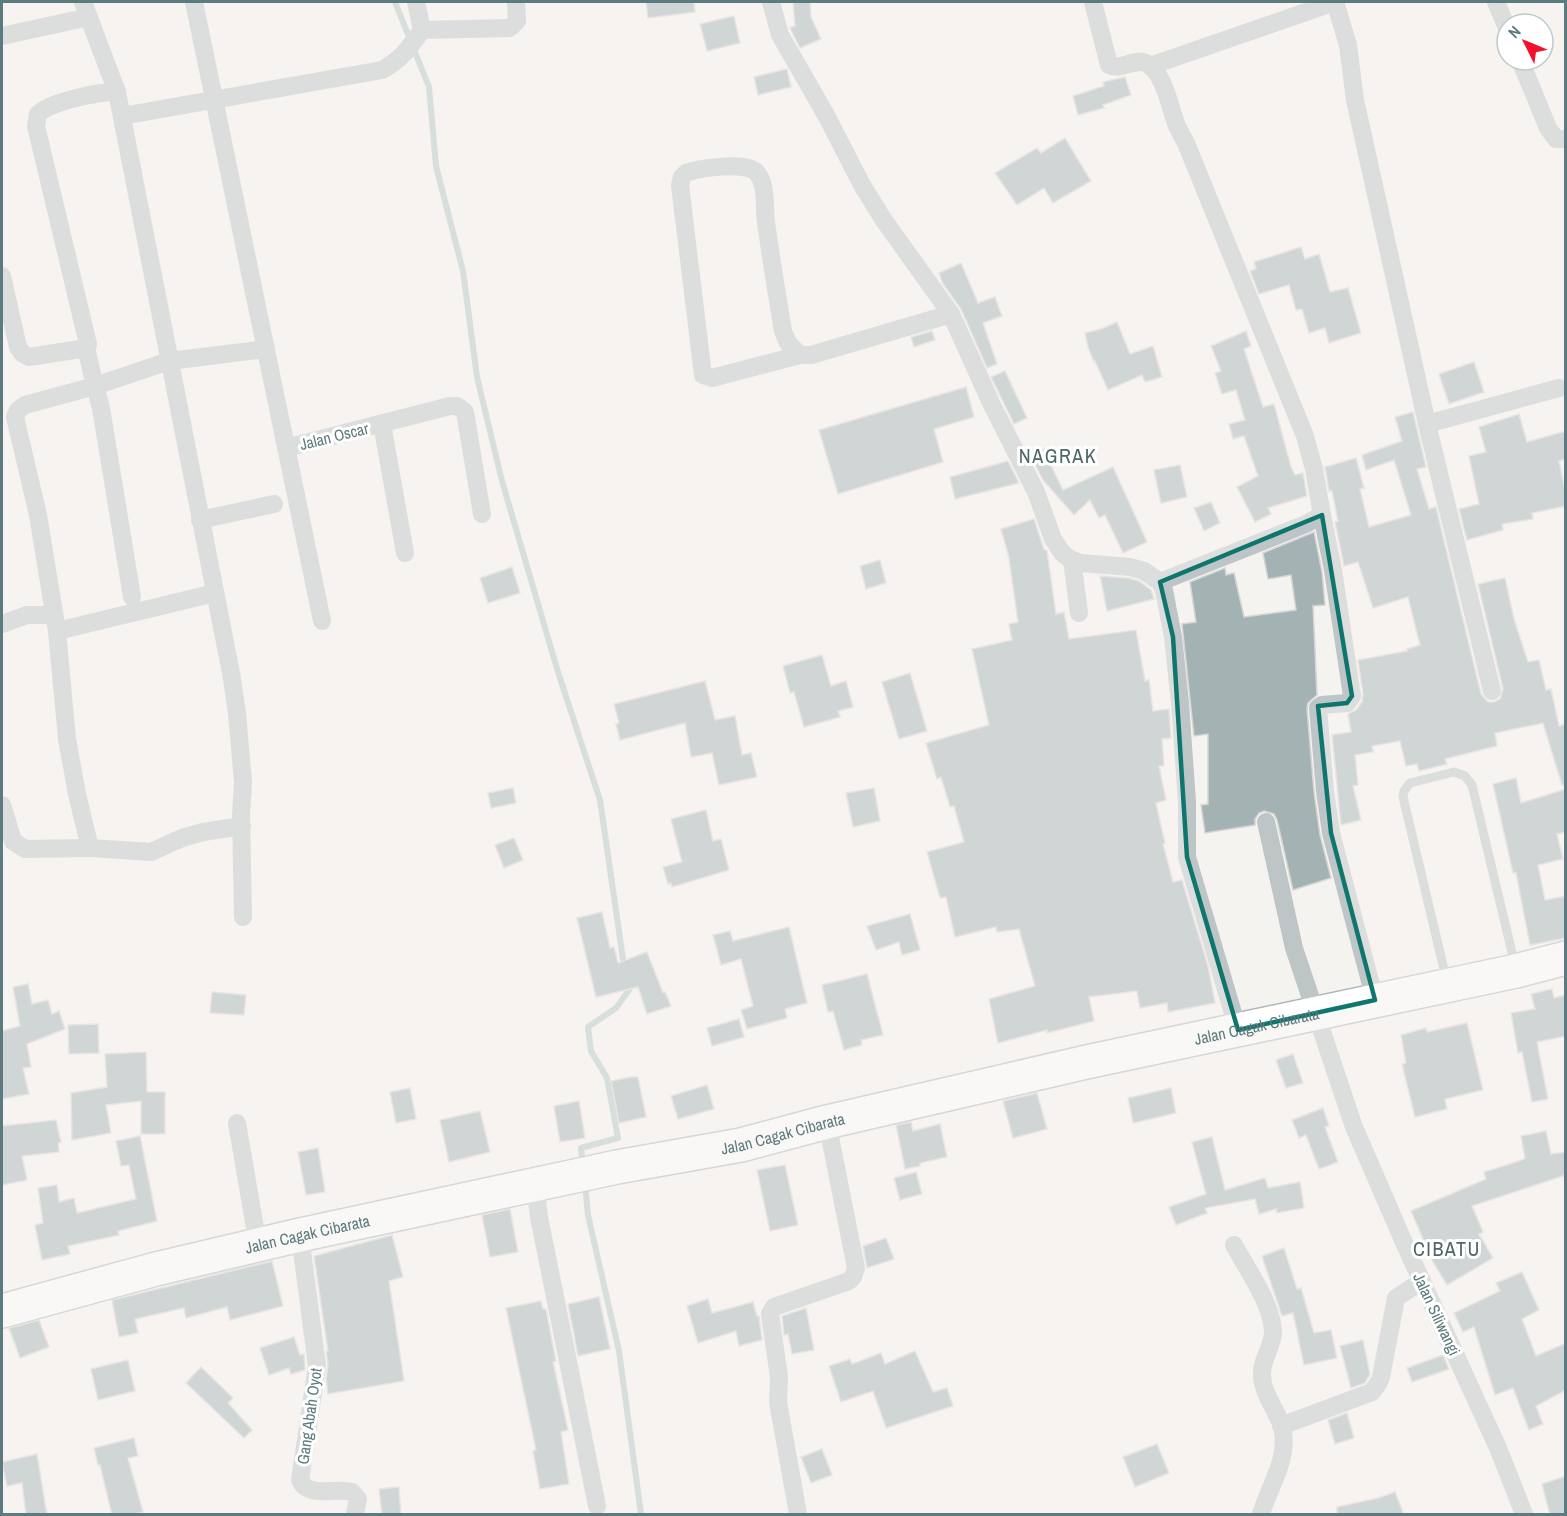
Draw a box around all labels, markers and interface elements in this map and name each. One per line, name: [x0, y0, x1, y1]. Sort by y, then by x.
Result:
north arrow: [1495, 12, 1555, 72]
text: N: [1503, 21, 1525, 43]
street label: Jalan Oscar: [297, 417, 371, 455]
district label: NAGRAK: [1019, 442, 1097, 469]
street label: Jalan Cagak Cibarata: [1192, 1002, 1322, 1050]
street label: Jalan Cagak Cibarata: [719, 1107, 847, 1159]
street label: Jalan Cagak Cibarata: [243, 1209, 372, 1259]
district label: CIBATU: [1413, 1235, 1481, 1262]
street label: Jalan Siliwangi: [1408, 1269, 1466, 1359]
street label: Gang Abah Oyot: [291, 1366, 327, 1466]

